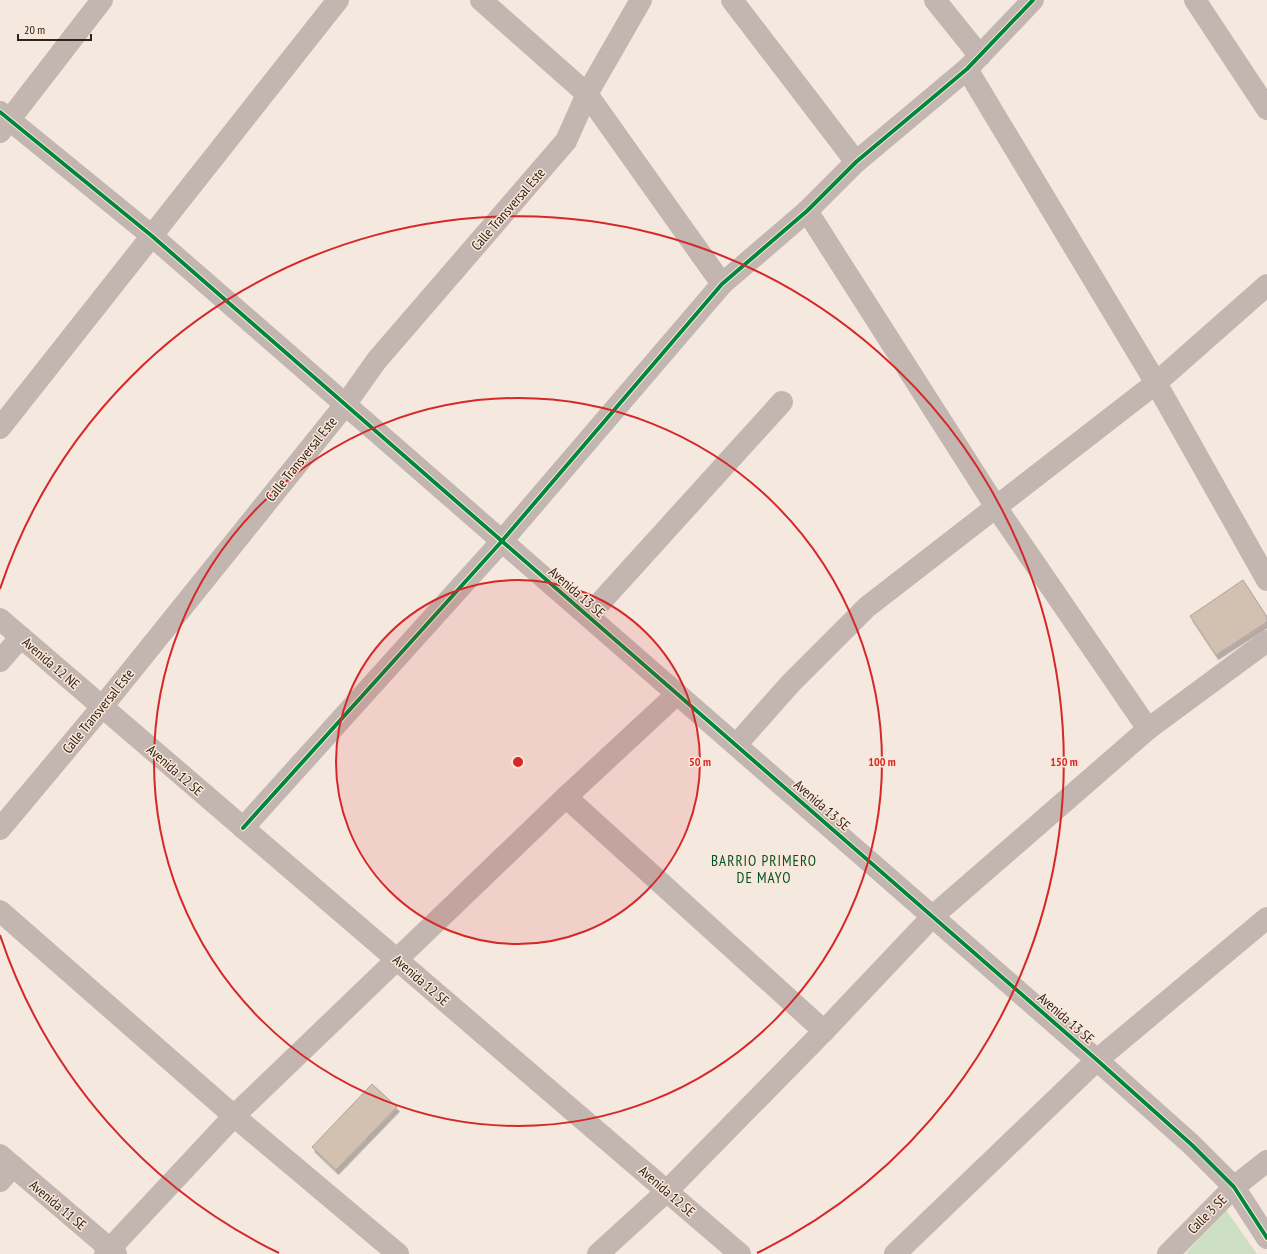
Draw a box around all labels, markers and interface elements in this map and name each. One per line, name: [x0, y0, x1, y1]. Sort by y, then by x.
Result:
scale bar: [18, 16, 91, 42]
text: 20 m: [24, 22, 45, 37]
street label: Calle Transversal Este: [467, 164, 549, 254]
street label: Calle Transversal Este: [261, 413, 341, 505]
street label: Avenida 13 SE: [545, 563, 609, 621]
street label: Avenida 12 NE: [19, 633, 83, 693]
street label: Calle Transversal Este: [58, 665, 138, 757]
street label: Avenida 12 SE: [143, 741, 207, 799]
text: 50 m: [689, 754, 711, 769]
text: 100 m: [868, 754, 896, 769]
text: 150 m: [1050, 754, 1078, 769]
centre of rings: [511, 755, 525, 769]
street label: Avenida 13 SE: [790, 776, 854, 834]
district label: BARRIO PRIMERO DE MAYO: [711, 851, 817, 887]
street label: Avenida 12 SE: [389, 951, 453, 1009]
street label: Avenida 13 SE: [1034, 989, 1098, 1047]
street label: Avenida 12 SE: [635, 1162, 699, 1220]
street label: Avenida 11 SE: [26, 1176, 90, 1234]
street label: Calle 3 SE: [1184, 1191, 1230, 1237]

